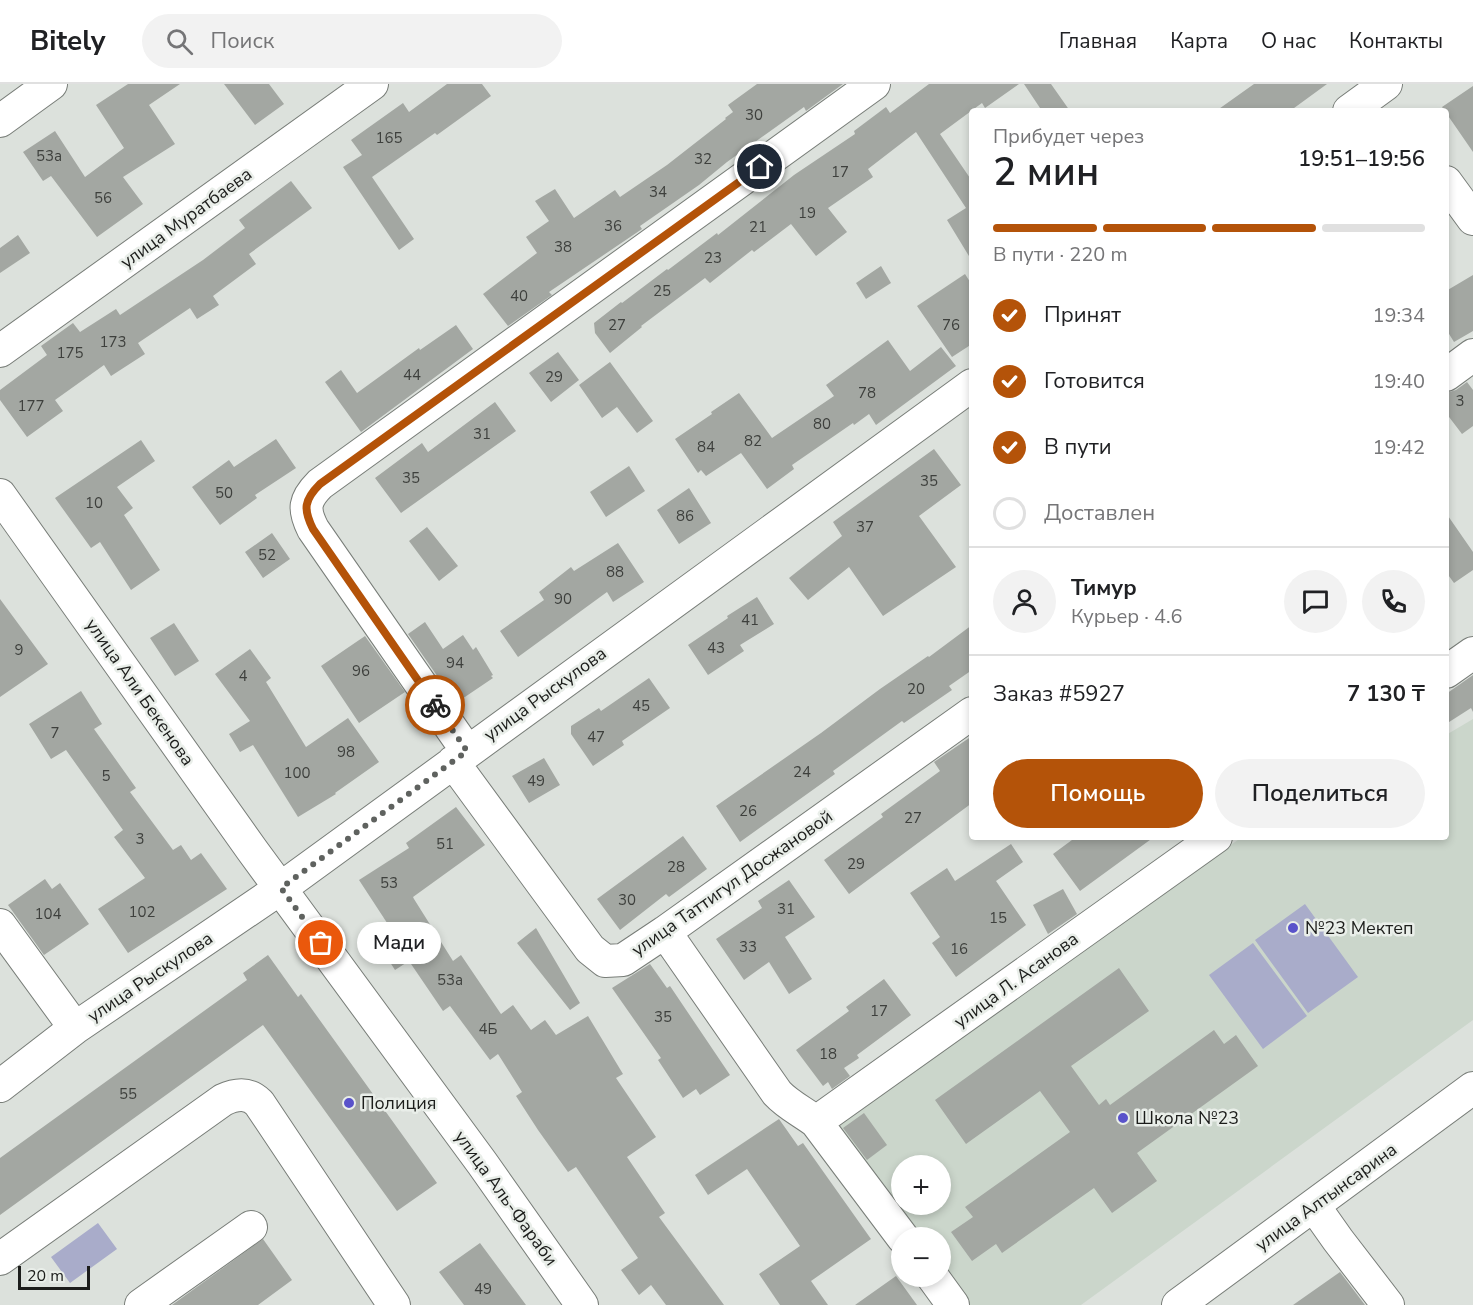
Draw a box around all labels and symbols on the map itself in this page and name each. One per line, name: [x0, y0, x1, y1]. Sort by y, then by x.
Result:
house number: 30: [745, 105, 763, 125]
house number: 165: [375, 128, 403, 148]
pin: [734, 141, 785, 192]
house number: 53а: [36, 146, 62, 166]
house number: 32: [694, 149, 712, 169]
street label: улица Муратбаева: [115, 162, 257, 274]
house number: 17: [831, 162, 849, 182]
house number: 34: [649, 182, 667, 202]
house number: 56: [94, 188, 112, 208]
house number: 19: [798, 203, 816, 223]
house number: 36: [604, 216, 622, 236]
house number: 21: [749, 217, 767, 237]
house number: 38: [554, 237, 572, 257]
house number: 23: [704, 248, 722, 268]
house number: 25: [653, 281, 671, 301]
house number: 40: [510, 286, 528, 306]
house number: 27: [608, 315, 626, 335]
house number: 76: [942, 315, 960, 335]
house number: 173: [99, 332, 127, 352]
house number: 175: [56, 343, 84, 363]
house number: 44: [403, 365, 421, 385]
house number: 29: [545, 367, 563, 387]
house number: 78: [858, 383, 876, 403]
house number: 3: [1455, 391, 1465, 411]
house number: 177: [17, 396, 45, 416]
house number: 80: [813, 414, 831, 434]
house number: 31: [473, 424, 491, 444]
house number: 82: [744, 431, 762, 451]
house number: 84: [697, 437, 715, 457]
house number: 35: [402, 468, 420, 488]
house number: 35: [920, 471, 938, 491]
house number: 50: [215, 483, 233, 503]
house number: 10: [85, 493, 103, 513]
house number: 86: [676, 506, 694, 526]
house number: 37: [856, 517, 874, 537]
house number: 52: [258, 545, 276, 565]
house number: 88: [606, 562, 624, 582]
house number: 90: [554, 589, 572, 609]
house number: 41: [741, 610, 759, 630]
street label: улица Али Бекенова: [80, 614, 200, 770]
house number: 43: [707, 638, 725, 658]
house number: 9: [14, 640, 24, 660]
street label: улица Рыскулова: [479, 641, 611, 747]
house number: 94: [446, 653, 464, 673]
house number: 96: [352, 661, 370, 681]
house number: 4: [238, 666, 248, 686]
courier: [405, 675, 465, 735]
house number: 20: [907, 679, 925, 699]
house number: 45: [632, 696, 650, 716]
house number: 7: [50, 723, 60, 743]
house number: 47: [587, 727, 605, 747]
house number: 98: [337, 742, 355, 762]
house number: 24: [793, 762, 811, 782]
house number: 100: [283, 763, 311, 783]
house number: 5: [101, 766, 111, 786]
house number: 49: [527, 771, 545, 791]
house number: 26: [739, 801, 757, 821]
street label: улица Таттигул Досжановой: [627, 804, 837, 962]
house number: 27: [904, 808, 922, 828]
house number: 3: [135, 829, 145, 849]
house number: 51: [436, 834, 454, 854]
house number: 29: [847, 854, 865, 874]
house number: 28: [667, 857, 685, 877]
house number: 53: [380, 873, 398, 893]
house number: 30: [618, 890, 636, 910]
house number: 31: [777, 899, 795, 919]
house number: 102: [128, 902, 156, 922]
house number: 104: [34, 904, 62, 924]
house number: 15: [989, 908, 1007, 928]
place label: №23 Мектеп: [1305, 916, 1414, 940]
pin: [295, 917, 346, 968]
marker: №23 Мектеп: [1286, 921, 1300, 935]
callout: Мади: [357, 922, 441, 964]
street label: улица Рыскулова: [83, 926, 217, 1028]
street label: улица Л. Асанова: [949, 927, 1083, 1033]
house number: 33: [739, 937, 757, 957]
house number: 16: [950, 939, 968, 959]
house number: 53а: [437, 970, 463, 990]
house number: 17: [870, 1001, 888, 1021]
house number: 35: [654, 1007, 672, 1027]
house number: 4Б: [479, 1019, 498, 1039]
house number: 18: [819, 1044, 837, 1064]
house number: 55: [119, 1084, 137, 1104]
place label: Полиция: [361, 1091, 436, 1115]
marker: Полиция: [342, 1096, 356, 1110]
place label: Школа №23: [1135, 1106, 1239, 1130]
marker: Школа №23: [1116, 1111, 1130, 1125]
street label: улица Аль-Фараби: [449, 1126, 563, 1270]
street label: улица Алтынсарина: [1250, 1137, 1402, 1257]
scale bar: [18, 1263, 90, 1290]
house number: 49: [474, 1279, 492, 1299]

